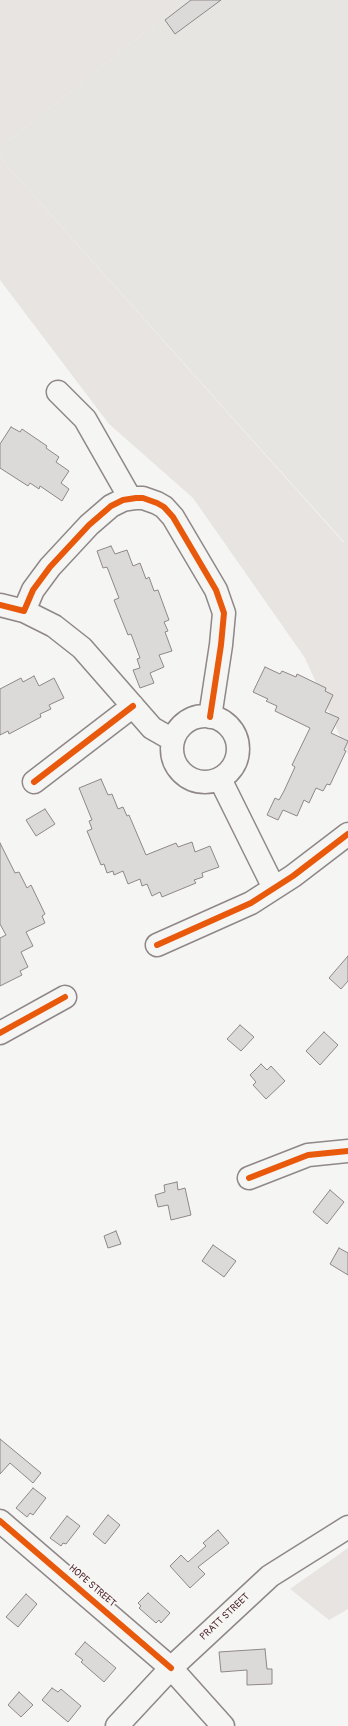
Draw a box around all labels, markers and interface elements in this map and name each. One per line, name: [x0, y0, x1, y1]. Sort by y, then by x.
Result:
street label: HOPE STREET: [66, 1562, 118, 1610]
street label: PRATT STREET: [198, 1591, 252, 1643]

